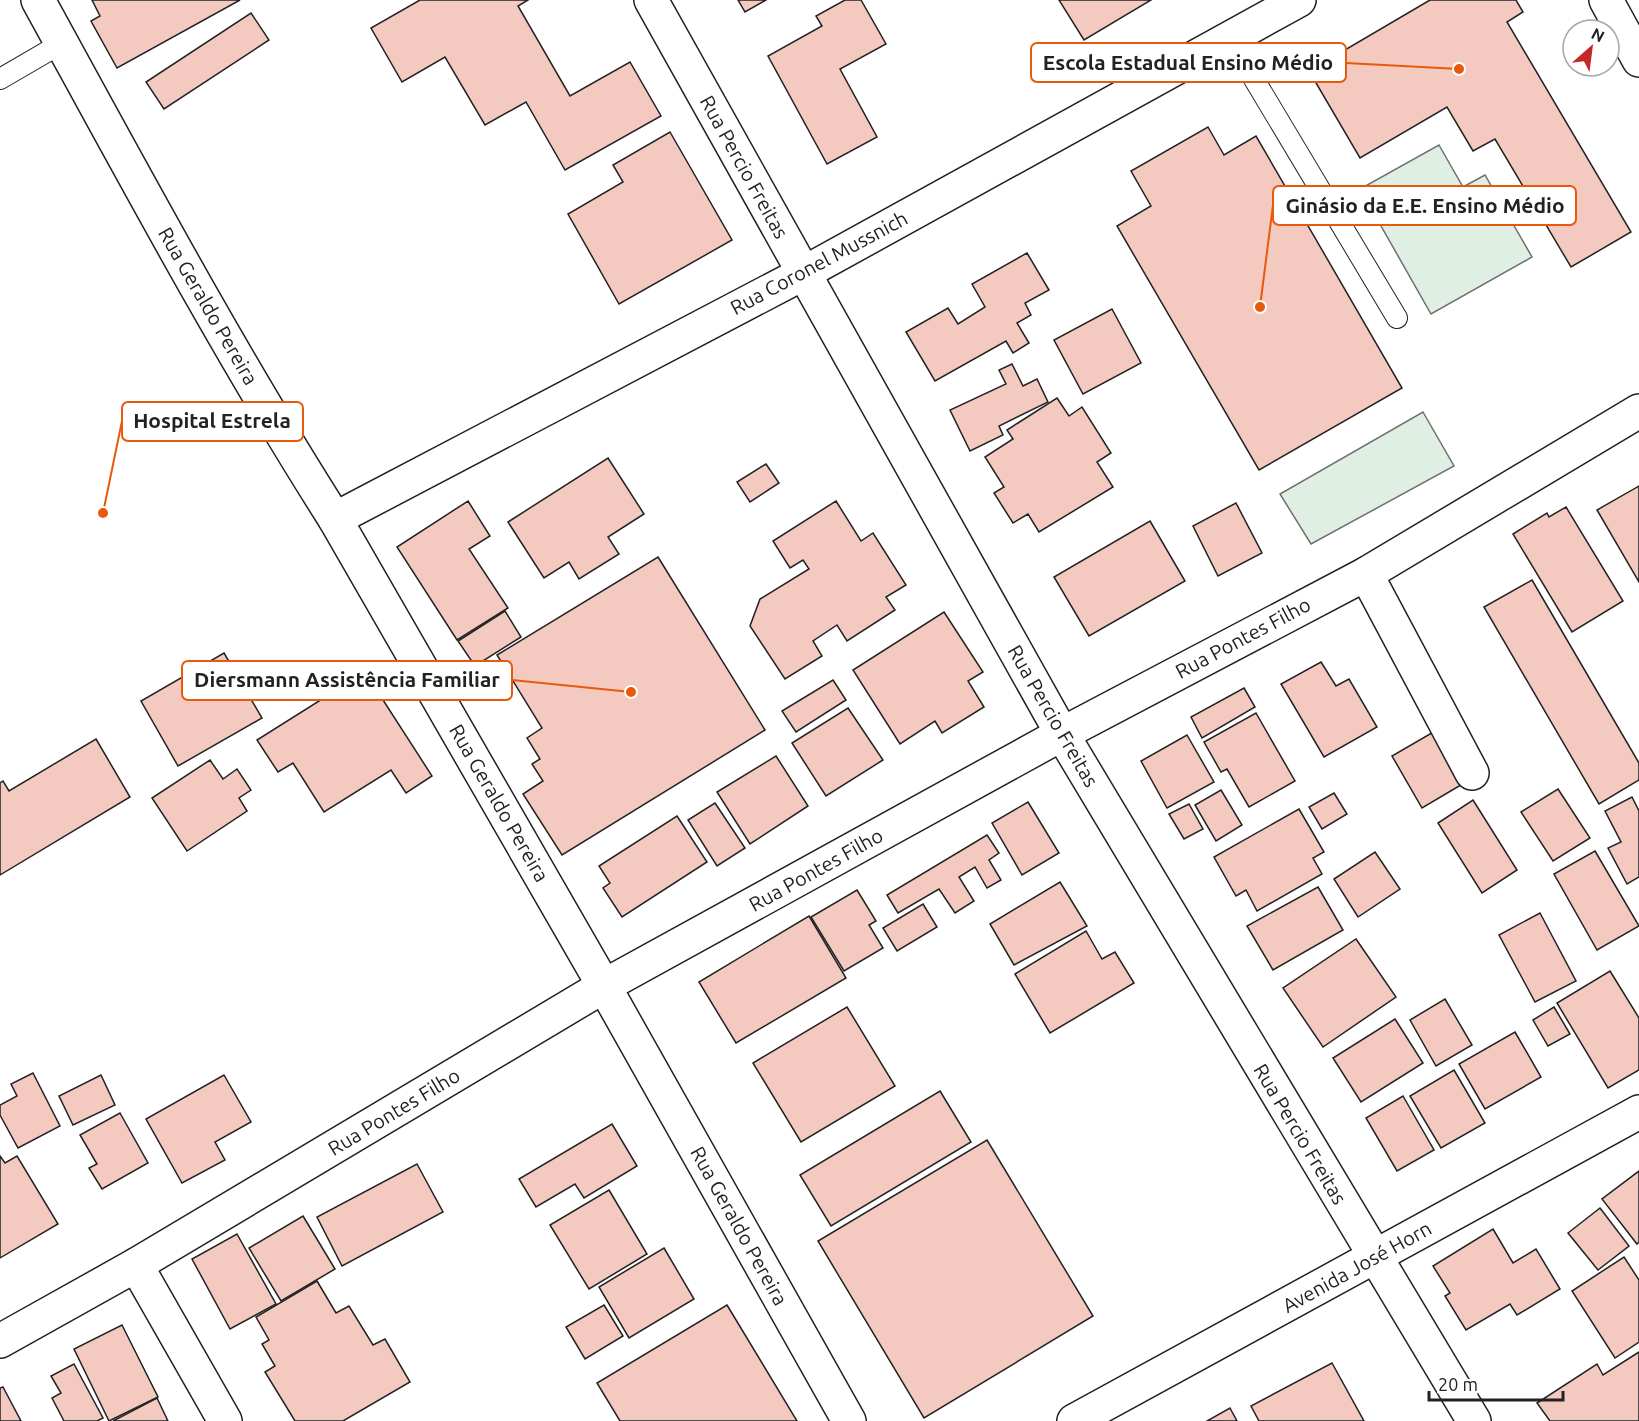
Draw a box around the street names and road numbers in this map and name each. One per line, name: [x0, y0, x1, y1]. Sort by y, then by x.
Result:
street label: Rua Percio Freitas: [696, 91, 793, 242]
street label: Rua Coronel Mussnich: [726, 206, 911, 319]
street label: Rua Geraldo Pereira: [154, 223, 263, 389]
street label: Rua Pontes Filho: [1171, 592, 1314, 683]
street label: Rua Percio Freitas: [1004, 641, 1103, 791]
street label: Rua Geraldo Pereira: [445, 720, 554, 886]
street label: Rua Pontes Filho: [745, 823, 887, 916]
street label: Rua Percio Freitas: [1249, 1059, 1351, 1208]
street label: Rua Pontes Filho: [324, 1063, 464, 1160]
street label: Rua Geraldo Pereira: [686, 1142, 793, 1309]
street label: Avenida José Horn: [1278, 1216, 1435, 1317]

